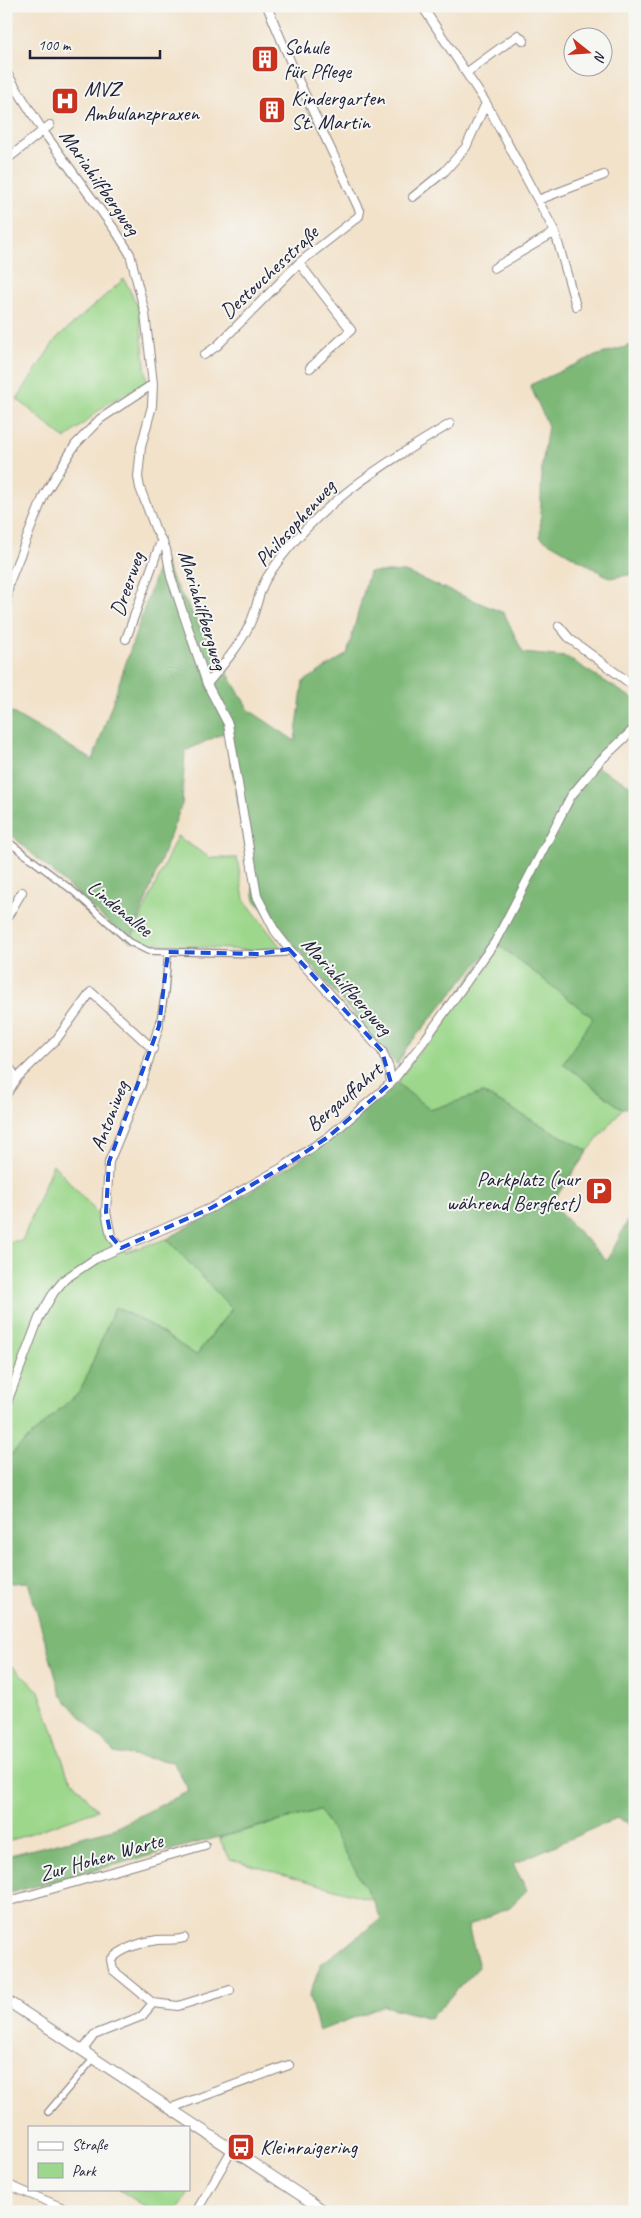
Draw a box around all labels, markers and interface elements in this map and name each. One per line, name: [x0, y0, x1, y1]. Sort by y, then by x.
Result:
scale bar: [30, 28, 160, 60]
north arrow: [564, 28, 614, 78]
place label: Schule für Pflege: [284, 34, 352, 84]
text: 100 m: [38, 36, 72, 55]
building icon: Schule für Pflege: [250, 44, 280, 74]
text: N: [590, 49, 609, 65]
place label: MVZ Ambulanzpraxen: [84, 76, 200, 126]
place label: Kindergarten St. Martin: [291, 85, 385, 135]
hospital icon: MVZ Ambulanzpraxen: [50, 86, 80, 116]
building icon: Kindergarten St. Martin: [257, 95, 287, 125]
street label: Mariahilfbergweg: [54, 124, 147, 241]
street label: Destouchesstraße: [214, 218, 325, 324]
street label: Philosophenweg: [249, 473, 342, 572]
street label: Dreerweg: [104, 547, 151, 620]
street label: Mariahilfbergweg: [172, 547, 234, 674]
street label: Lindenallee: [82, 874, 159, 943]
street label: Mariahilfbergweg: [296, 931, 399, 1042]
street label: Bergauffahrt: [300, 1055, 389, 1137]
street label: Antoniweg: [84, 1076, 135, 1155]
place label: Parkplatz (nur während Bergfest): [446, 1166, 581, 1216]
parking icon: Parkplatz (nur während Bergfest): [584, 1176, 614, 1206]
street label: Zur Hohen Warte: [37, 1827, 167, 1887]
legend: [28, 2126, 190, 2190]
bus stop icon: Kleinraigering: [226, 2132, 256, 2162]
place label: Kleinraigering: [260, 2134, 359, 2160]
text: Straße: [72, 2136, 108, 2155]
text: Park: [72, 2162, 97, 2181]

